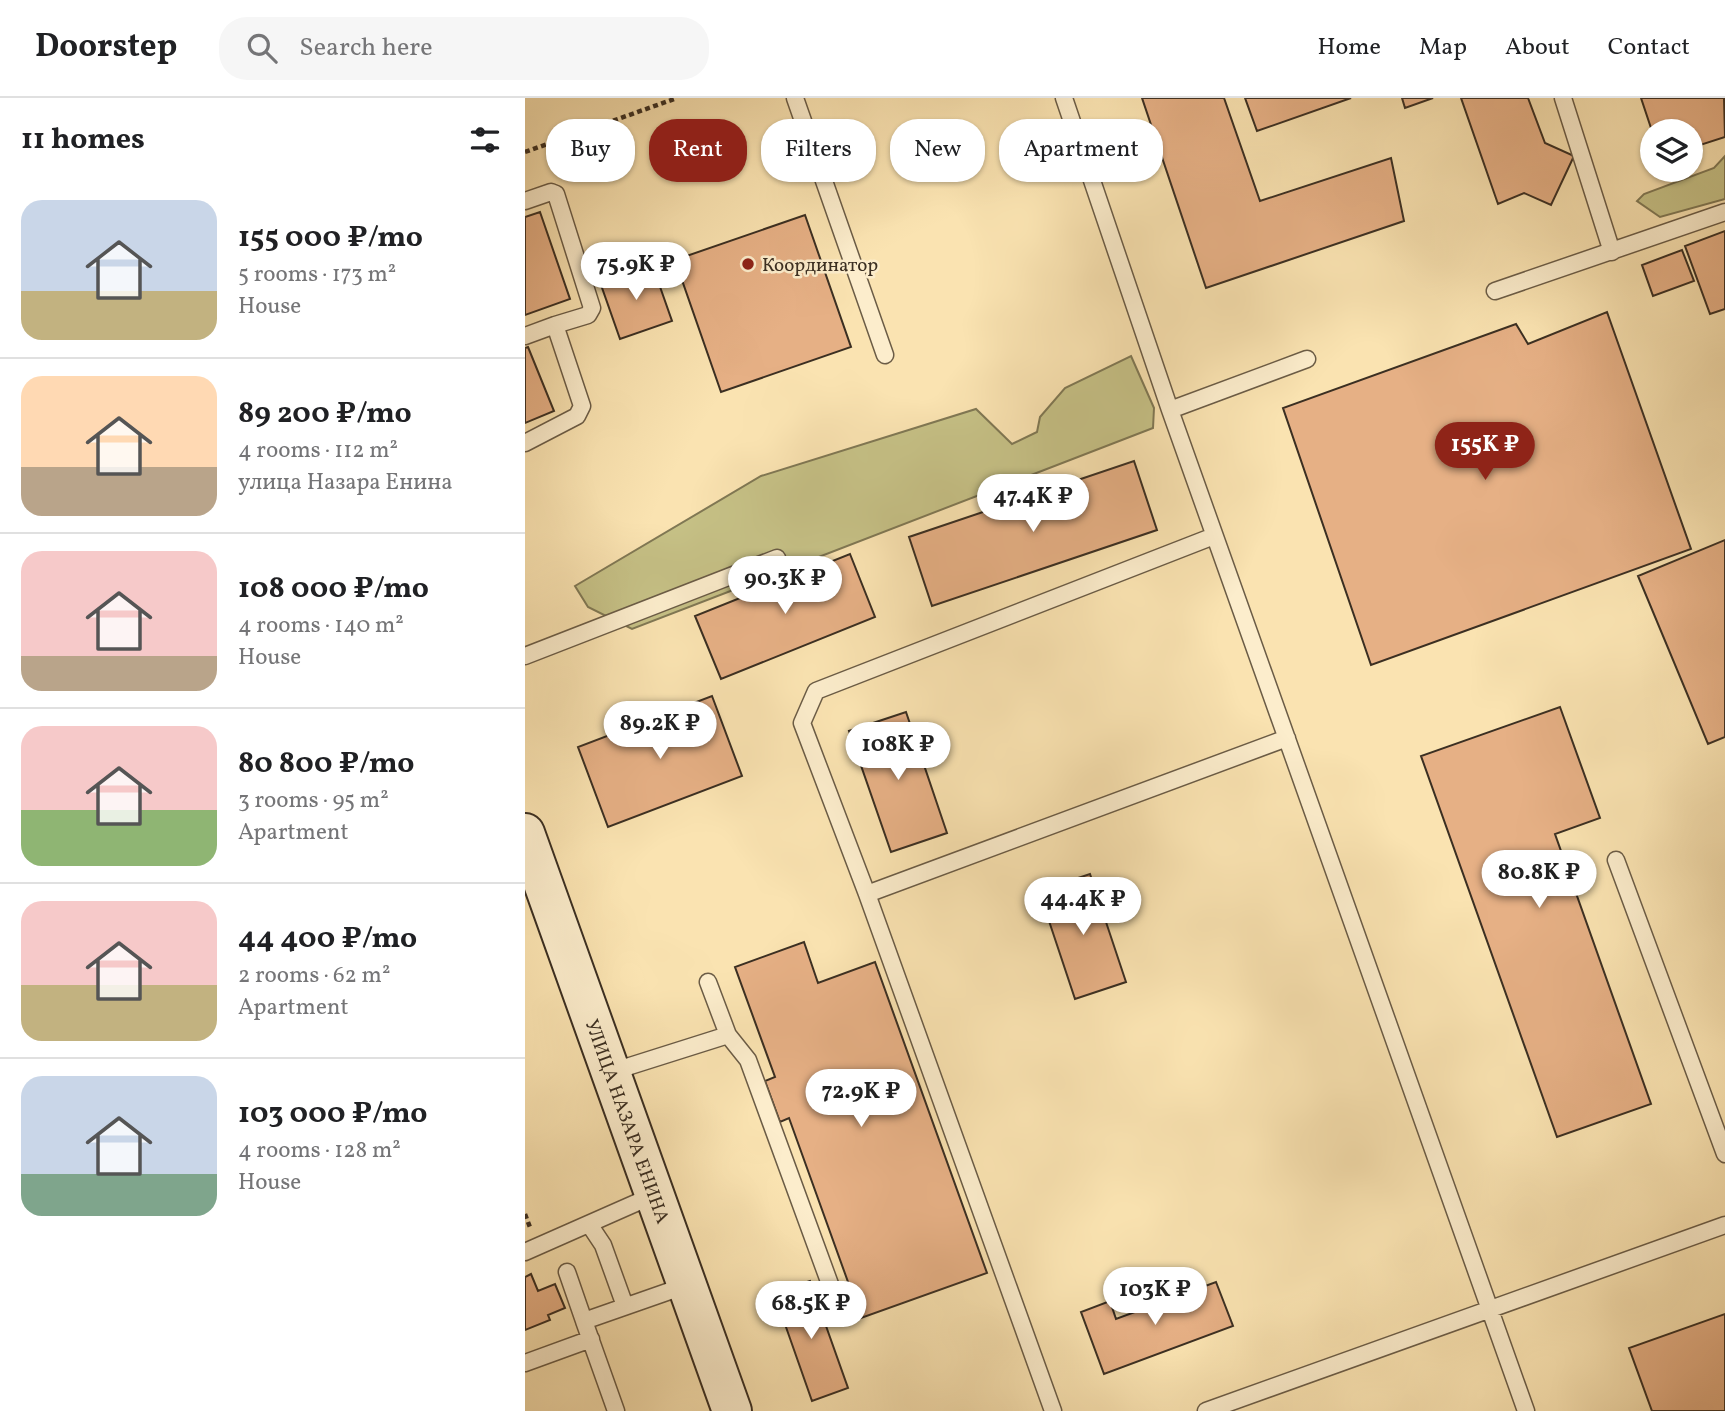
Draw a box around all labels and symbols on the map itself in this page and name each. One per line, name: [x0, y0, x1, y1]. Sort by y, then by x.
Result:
pin: 75.9K ₽: [571, 242, 701, 302]
place label: Координатор: [762, 253, 878, 279]
marker: Координатор: [740, 256, 756, 272]
pin: 155K ₽: [1428, 422, 1542, 482]
pin: 47.4K ₽: [968, 474, 1098, 534]
pin: 90.3K ₽: [720, 556, 850, 616]
pin: 89.2K ₽: [595, 702, 725, 761]
pin: 108K ₽: [841, 722, 955, 782]
pin: 80.8K ₽: [1474, 850, 1604, 910]
pin: 44.4K ₽: [1018, 878, 1148, 937]
street label: УЛИЦА НАЗАРА ЕНИНА: [578, 1016, 675, 1228]
pin: 72.9K ₽: [796, 1070, 926, 1129]
pin: 103K ₽: [1098, 1268, 1212, 1327]
pin: 68.5K ₽: [746, 1282, 876, 1341]

